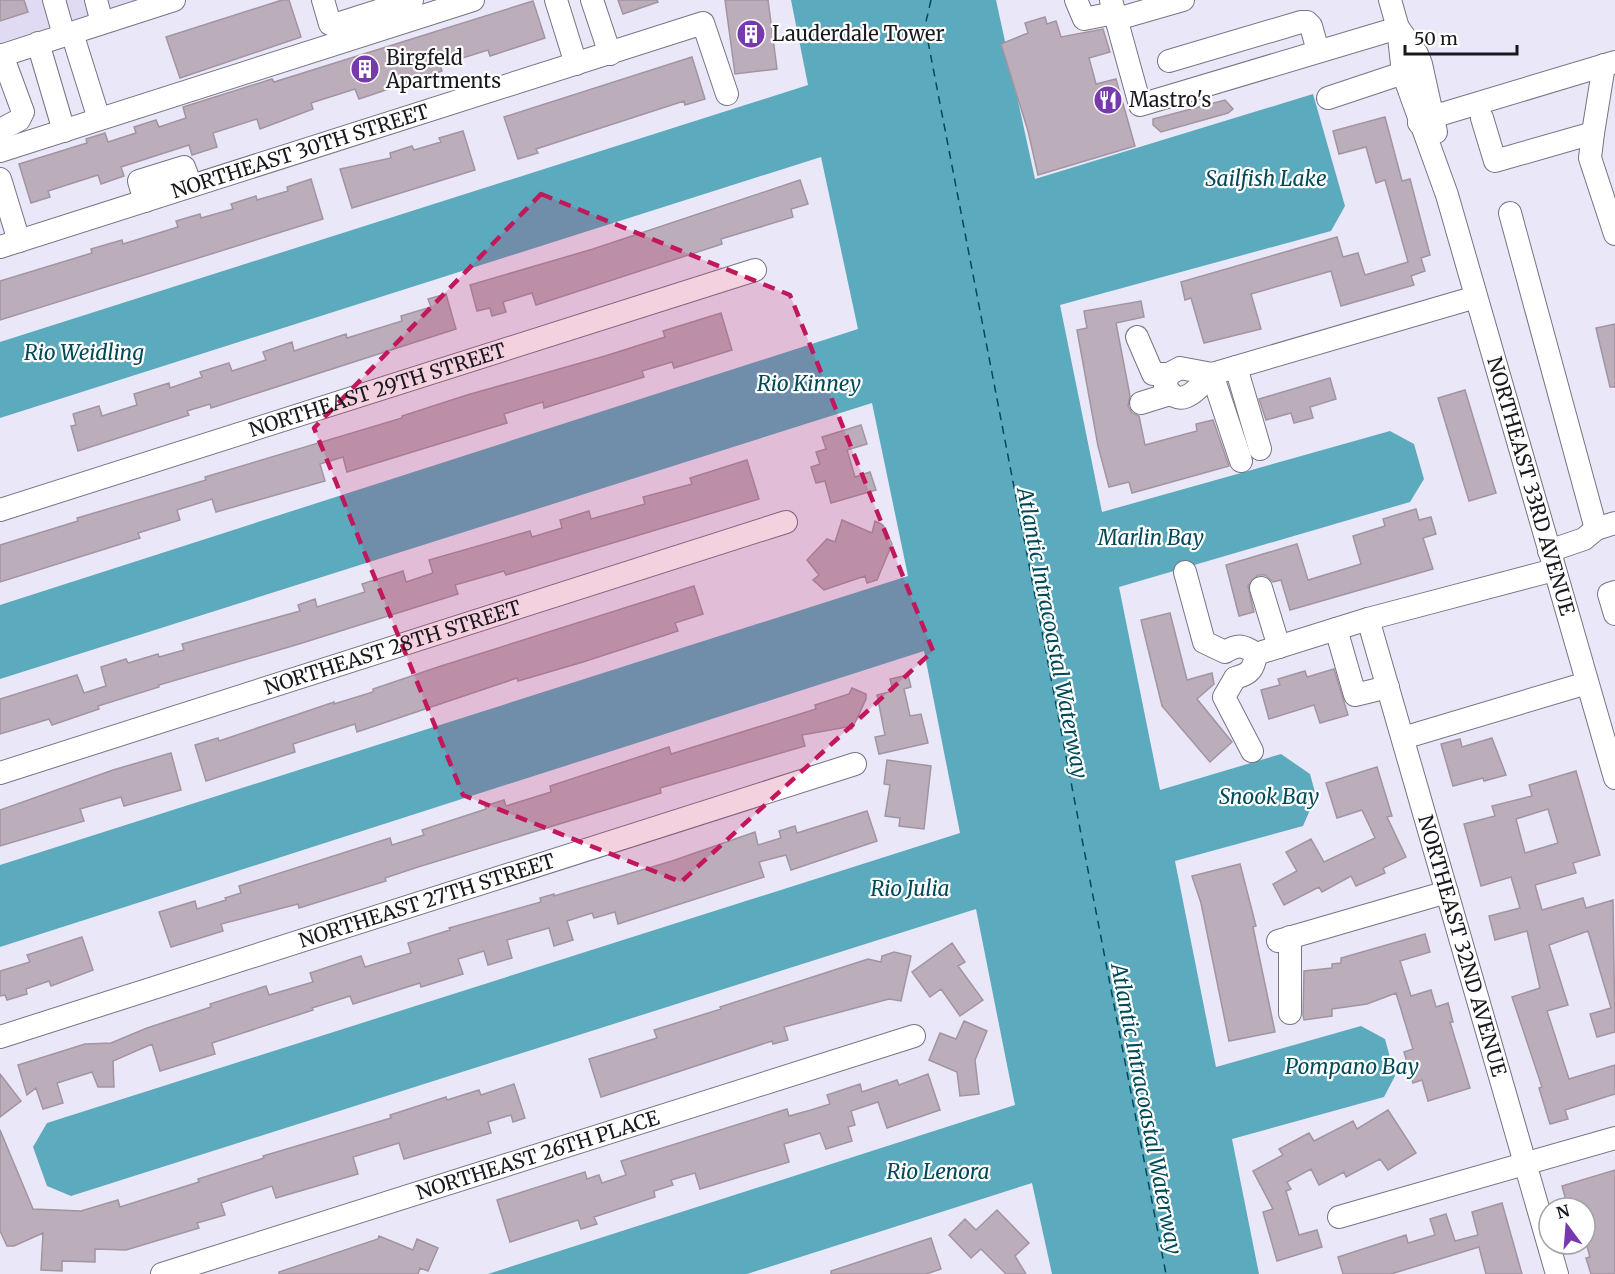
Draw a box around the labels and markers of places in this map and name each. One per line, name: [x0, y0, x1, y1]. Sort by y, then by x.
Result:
building icon: Lauderdale Tower: [735, 18, 767, 50]
place label: Lauderdale Tower: [772, 21, 945, 46]
place label: Birgfeld Apartments: [385, 45, 501, 93]
building icon: Birgfeld Apartments: [349, 53, 381, 85]
restaurant icon: Mastro's: [1092, 84, 1124, 116]
place label: Mastro's: [1129, 87, 1211, 112]

